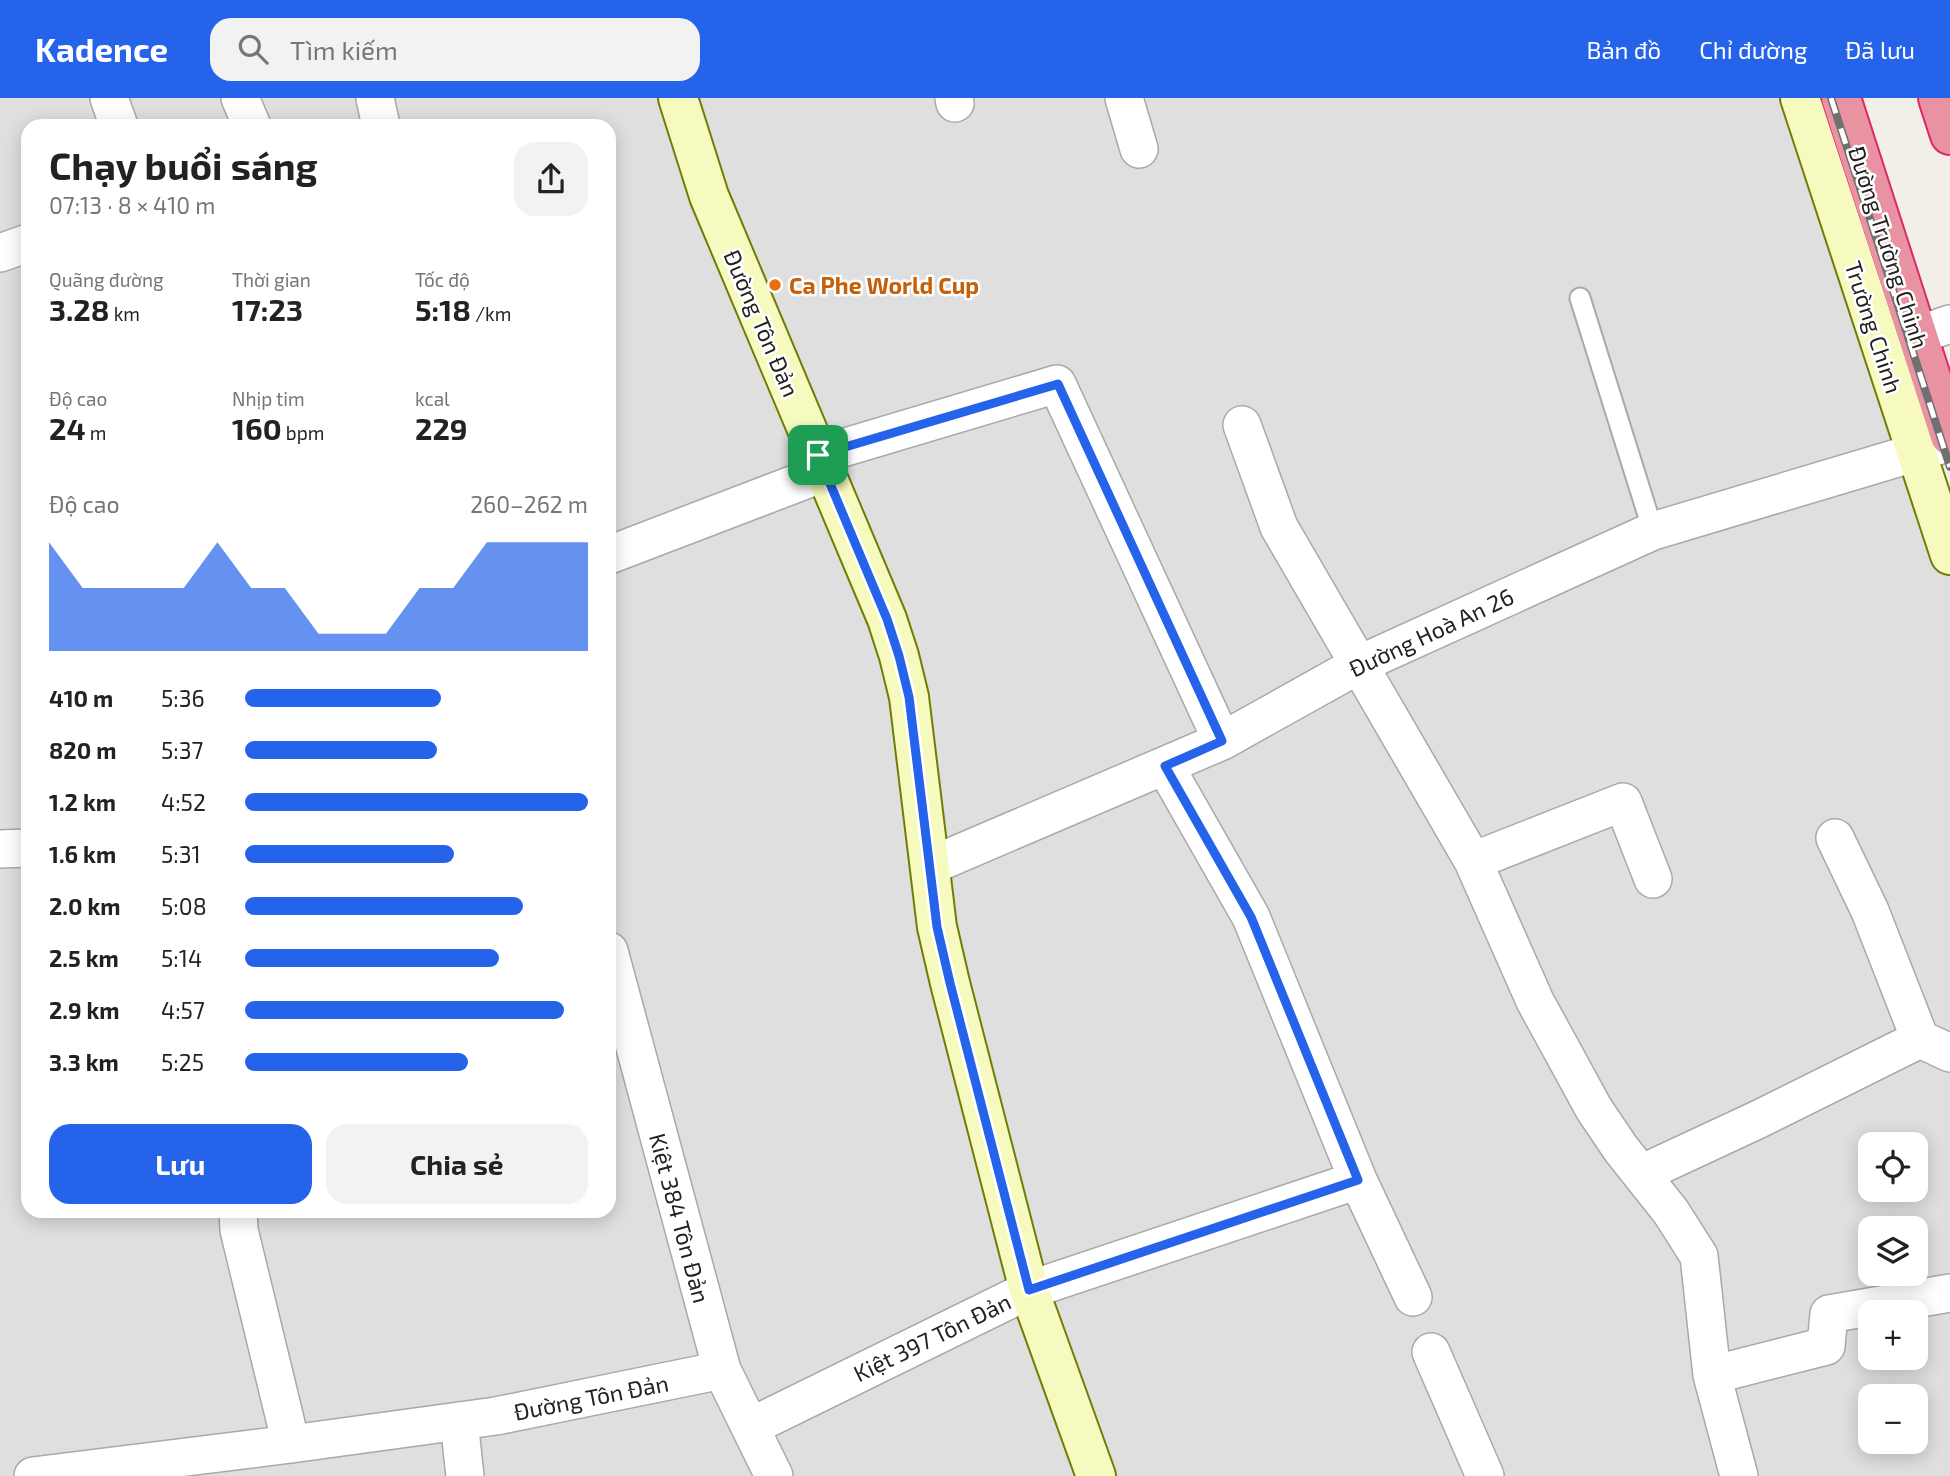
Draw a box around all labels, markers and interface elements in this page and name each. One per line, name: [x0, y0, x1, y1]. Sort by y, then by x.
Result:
search box: [210, 18, 700, 81]
text: Kadence: [35, 29, 168, 69]
icon: search: [234, 30, 272, 68]
text: Tìm kiếm: [290, 34, 398, 65]
text: Bản đồ: [1587, 35, 1661, 64]
text: Chỉ đường: [1699, 35, 1807, 64]
text: Đã lưu: [1845, 35, 1915, 64]
text: Chạy buổi sáng: [49, 142, 318, 188]
button: share: [514, 142, 588, 216]
street label: Đường Trường Chinh: [1843, 142, 1935, 352]
text: 07:13 · 8 × 410 m: [49, 191, 216, 219]
street label: Đường Tôn Đản: [718, 245, 806, 401]
street label: Trường Chinh: [1840, 257, 1908, 397]
text: Quãng đường: [49, 268, 164, 291]
text: Thời gian: [232, 268, 311, 291]
text: Tốc độ: [415, 268, 470, 291]
place label: Ca Phe World Cup: [789, 271, 979, 299]
marker: Ca Phe World Cup: [767, 277, 783, 293]
text: 3.28: [49, 291, 109, 327]
text: 17:23: [232, 291, 303, 327]
text: 5:18: [415, 291, 471, 327]
text: km: [109, 302, 140, 325]
text: /km: [471, 302, 511, 325]
text: Độ cao: [49, 387, 107, 410]
text: Nhịp tim: [232, 387, 305, 410]
text: kcal: [415, 387, 450, 410]
text: 24: [49, 410, 86, 446]
text: 160: [232, 410, 282, 446]
text: 229: [415, 410, 468, 446]
text: m: [86, 421, 106, 444]
text: bpm: [282, 421, 324, 444]
pin: [788, 425, 848, 485]
icon: arrive: [799, 436, 837, 474]
text: Độ cao: [49, 490, 120, 518]
text: 260–262 m: [470, 490, 588, 518]
street label: Đường Hoà An 26: [1344, 582, 1518, 682]
text: 410 m: [49, 684, 113, 712]
text: 5:36: [161, 684, 205, 712]
text: 820 m: [49, 736, 116, 764]
text: 5:37: [161, 736, 203, 764]
text: 1.2 km: [49, 788, 116, 816]
text: 4:52: [161, 788, 206, 816]
text: 1.6 km: [49, 840, 116, 868]
text: 5:31: [161, 840, 201, 868]
text: 2.0 km: [49, 892, 121, 920]
text: 5:08: [161, 892, 207, 920]
text: 2.5 km: [49, 944, 119, 972]
text: 5:14: [161, 944, 202, 972]
text: 2.9 km: [49, 996, 120, 1024]
text: 4:57: [161, 996, 205, 1024]
text: 3.3 km: [49, 1048, 119, 1076]
text: 5:25: [161, 1048, 204, 1076]
button: Lưu: [49, 1124, 312, 1204]
button: Chia sẻ: [326, 1124, 588, 1204]
street label: Kiệt 384 Tôn Đản: [644, 1130, 716, 1306]
map controls: [1858, 1132, 1928, 1454]
button: locate: [1858, 1132, 1928, 1202]
button: layers: [1858, 1216, 1928, 1286]
street label: Kiệt 397 Tôn Đản: [849, 1287, 1015, 1387]
button: +: [1858, 1300, 1928, 1370]
street label: Đường Tôn Đản: [511, 1368, 671, 1426]
button: −: [1858, 1384, 1928, 1454]

